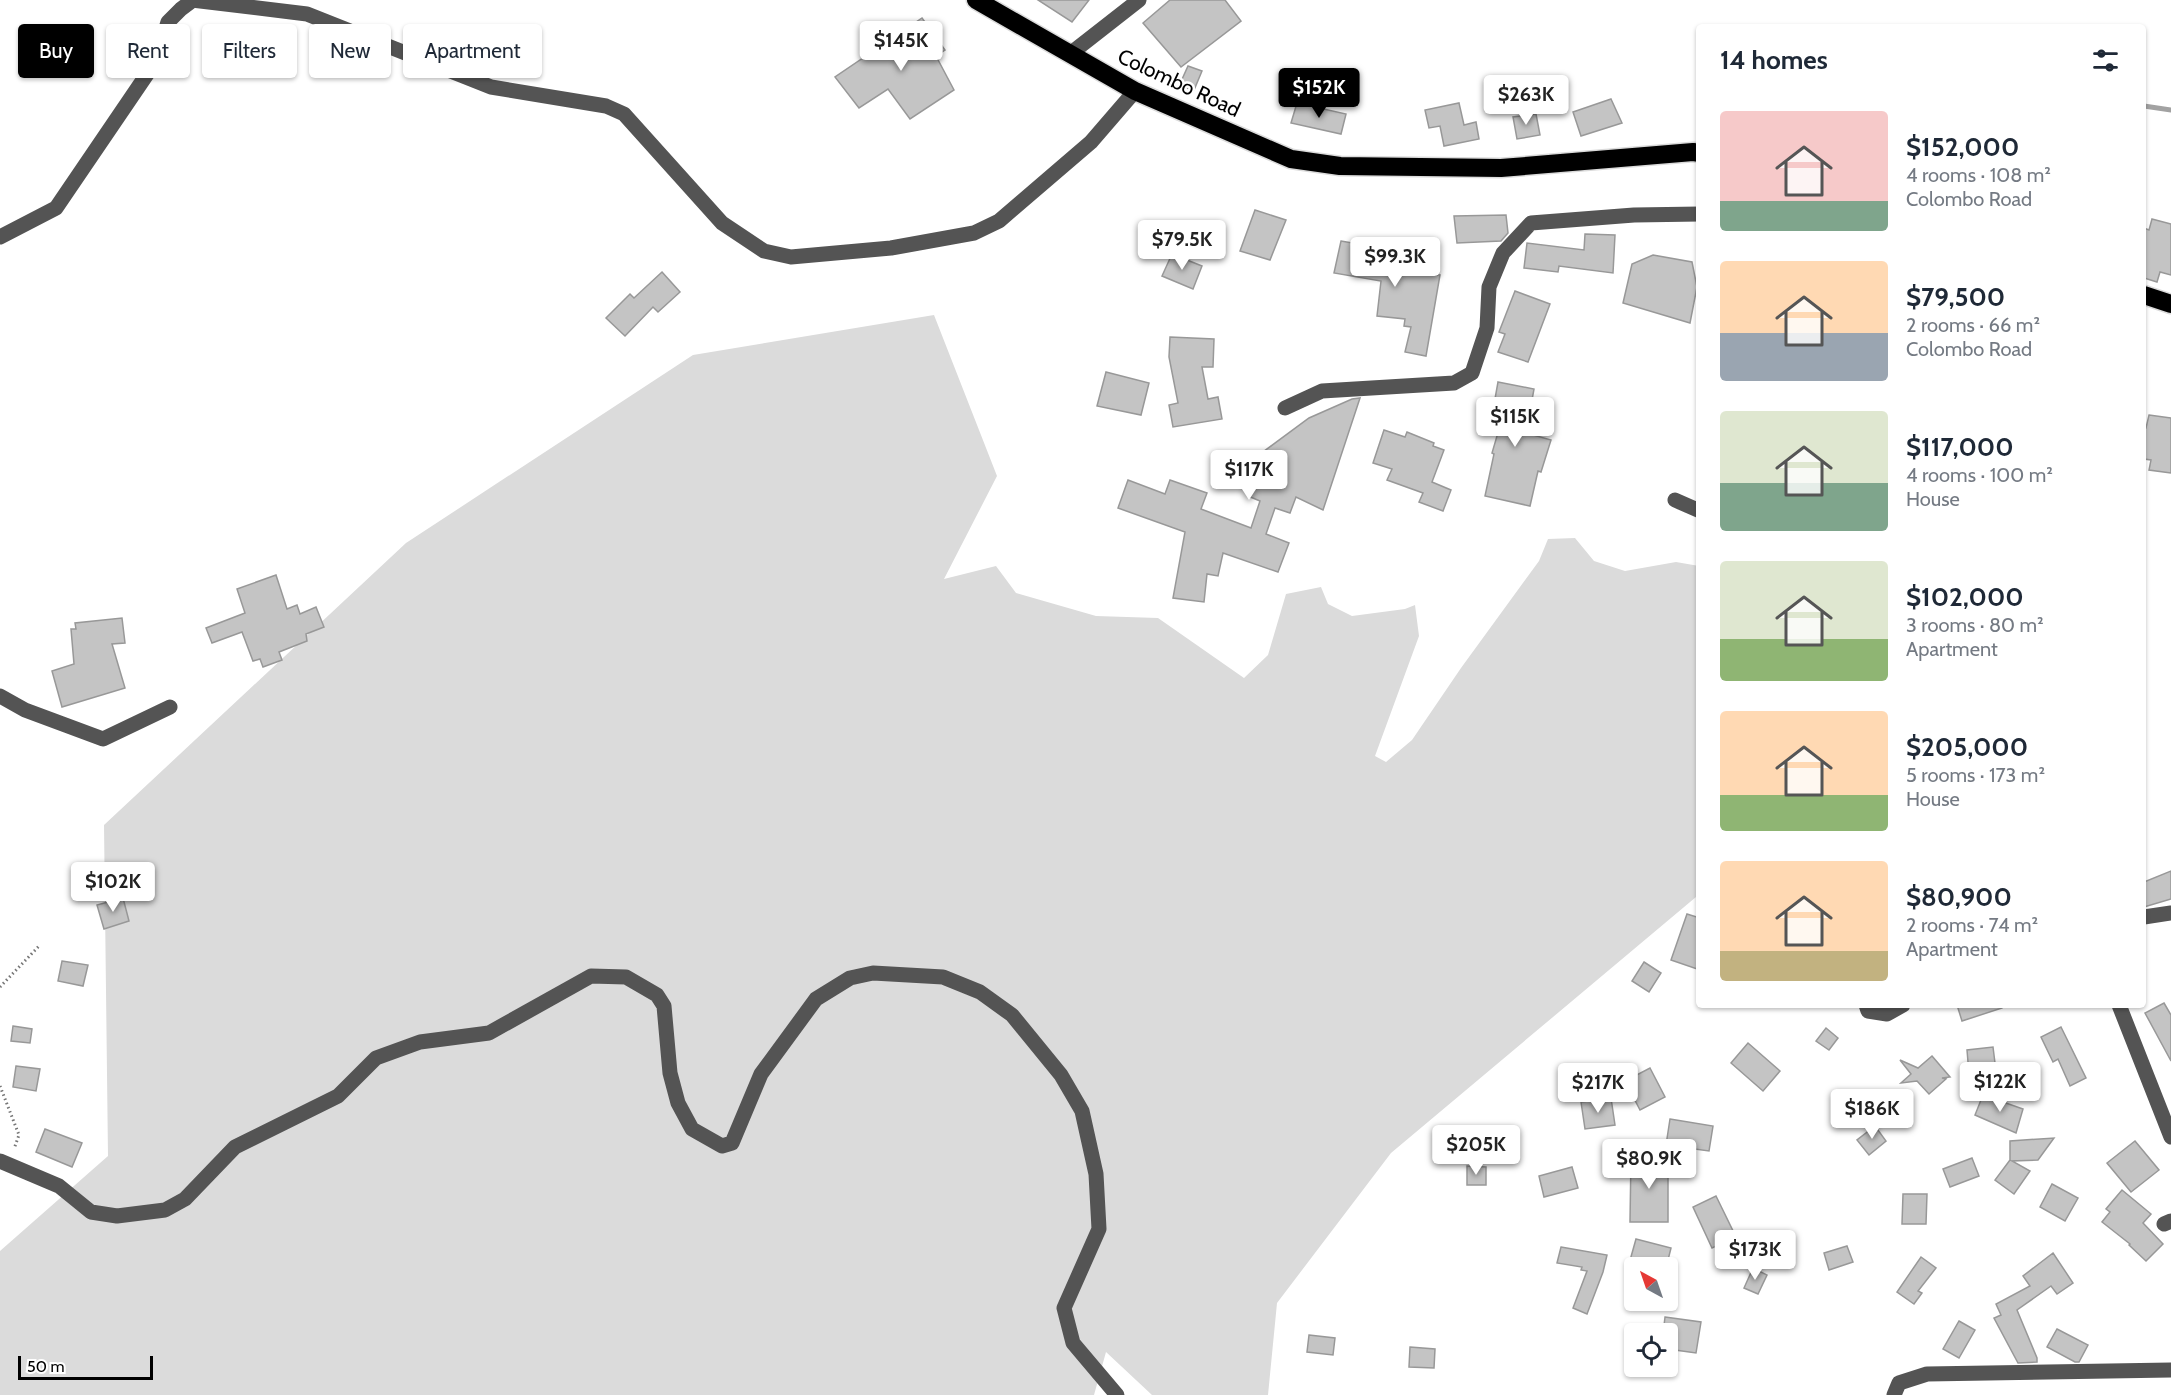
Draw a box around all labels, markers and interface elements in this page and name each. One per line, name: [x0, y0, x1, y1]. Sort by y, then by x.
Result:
pin: $145K: [859, 21, 943, 72]
chip: Buy: [18, 24, 94, 78]
chip: Rent: [106, 24, 190, 78]
chip: Filters: [202, 24, 297, 78]
chip: New: [309, 24, 391, 78]
chip: Apartment: [403, 24, 542, 78]
text: $145K: [874, 28, 928, 52]
street label: Colombo Road: [1114, 43, 1245, 122]
text: 14 homes: [1720, 44, 1828, 76]
icon: filters: [2089, 44, 2122, 77]
pin: $152K: [1277, 68, 1361, 119]
text: $152K: [1293, 75, 1345, 99]
pin: $263K: [1484, 75, 1568, 126]
text: $263K: [1498, 82, 1554, 106]
text: $152,000: [1906, 131, 2019, 163]
icon: home: [1768, 135, 1840, 207]
text: 4 rooms · 108 m²: [1906, 163, 2051, 187]
text: Colombo Road: [1906, 187, 2032, 211]
pin: $79.5K: [1133, 220, 1231, 271]
text: $79.5K: [1152, 227, 1212, 251]
pin: $99.3K: [1346, 237, 1444, 288]
text: $99.3K: [1364, 244, 1426, 268]
text: $79,500: [1906, 281, 2005, 313]
icon: home: [1768, 285, 1840, 357]
text: 2 rooms · 66 m²: [1906, 313, 2040, 337]
text: Colombo Road: [1906, 337, 2032, 361]
pin: $115K: [1473, 397, 1557, 448]
text: $115K: [1490, 404, 1540, 428]
text: $117,000: [1906, 431, 2013, 463]
icon: home: [1768, 435, 1840, 507]
pin: $117K: [1207, 450, 1291, 501]
text: $117K: [1224, 457, 1274, 481]
text: 4 rooms · 100 m²: [1906, 463, 2053, 487]
text: House: [1906, 487, 1960, 511]
text: $102,000: [1906, 581, 2024, 613]
icon: home: [1768, 585, 1840, 657]
text: 3 rooms · 80 m²: [1906, 613, 2044, 637]
text: Apartment: [1906, 637, 1998, 661]
text: $205,000: [1906, 731, 2028, 763]
icon: home: [1768, 735, 1840, 807]
text: 5 rooms · 173 m²: [1906, 763, 2045, 787]
text: House: [1906, 787, 1960, 811]
pin: $102K: [71, 862, 155, 913]
text: $102K: [85, 869, 141, 893]
text: $80,900: [1906, 881, 2012, 913]
icon: home: [1768, 885, 1840, 957]
text: 2 rooms · 74 m²: [1906, 913, 2038, 937]
text: Apartment: [1906, 937, 1998, 961]
pin: $122K: [1958, 1062, 2042, 1113]
pin: $217K: [1556, 1063, 1640, 1114]
text: $122K: [1974, 1069, 2026, 1093]
text: $217K: [1572, 1070, 1624, 1094]
pin: $186K: [1830, 1089, 1914, 1140]
text: $186K: [1845, 1096, 1899, 1120]
pin: $205K: [1434, 1125, 1518, 1176]
text: $205K: [1446, 1132, 1506, 1156]
pin: $80.9K: [1600, 1139, 1698, 1190]
text: $80.9K: [1616, 1146, 1682, 1170]
pin: $173K: [1713, 1230, 1797, 1281]
text: $173K: [1729, 1237, 1781, 1261]
north arrow: [1624, 1257, 1678, 1311]
map controls: [1624, 1257, 1678, 1377]
button: locate: [1624, 1323, 1678, 1377]
scale bar: [18, 1353, 153, 1380]
text: 50 m: [27, 1357, 64, 1376]

